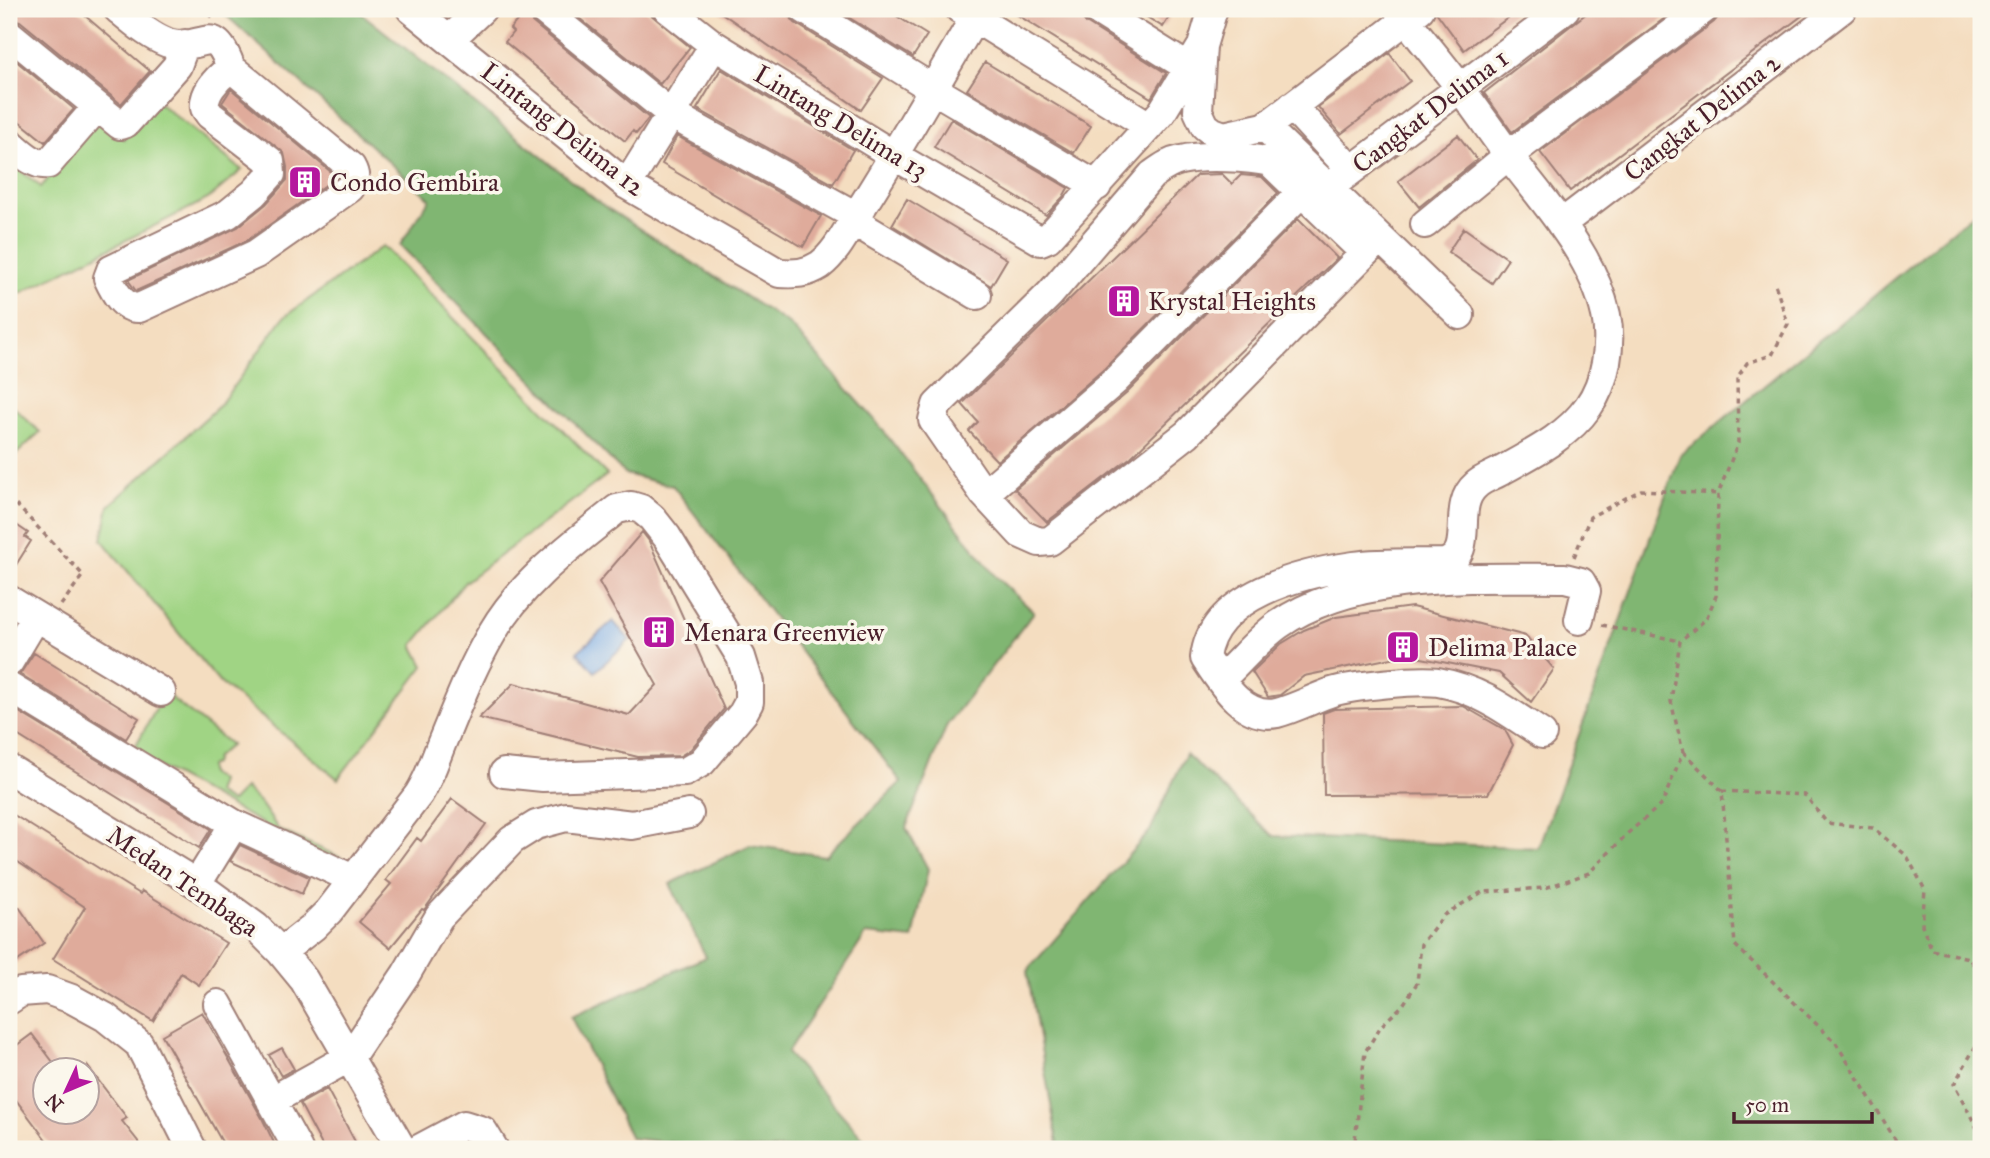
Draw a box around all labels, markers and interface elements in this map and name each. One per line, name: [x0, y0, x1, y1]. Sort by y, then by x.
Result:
street label: Cangkat Delima 1: [1346, 42, 1514, 180]
street label: Cangkat Delima 2: [1617, 46, 1787, 188]
street label: Lintang Delima 12: [475, 55, 652, 203]
street label: Lintang Delima 13: [748, 58, 934, 186]
building icon: Condo Gembira: [286, 163, 324, 201]
place label: Condo Gembira: [330, 166, 499, 198]
building icon: Krystal Heights: [1105, 282, 1143, 320]
place label: Krystal Heights: [1148, 285, 1316, 317]
building icon: Menara Greenview: [640, 613, 678, 651]
place label: Menara Greenview: [684, 616, 885, 648]
building icon: Delima Palace: [1384, 628, 1422, 666]
place label: Delima Palace: [1428, 631, 1577, 663]
street label: Medan Tembaga: [101, 819, 265, 943]
north arrow: [32, 1056, 102, 1126]
scale bar: [1734, 1081, 1873, 1125]
text: N: [40, 1089, 68, 1116]
text: 50 m: [1745, 1092, 1790, 1118]

